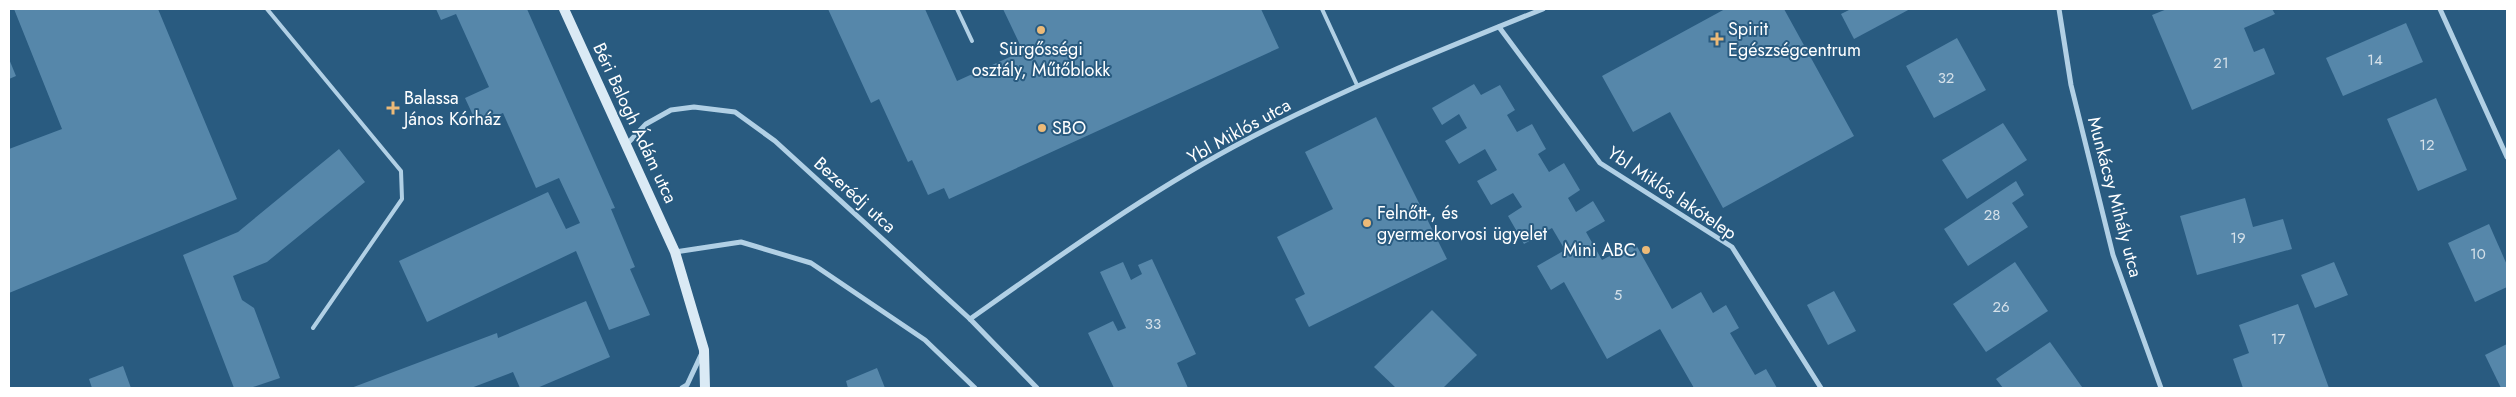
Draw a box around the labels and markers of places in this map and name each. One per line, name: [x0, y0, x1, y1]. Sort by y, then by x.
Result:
place label: Spirit Egészségcentrum: [1728, 16, 1861, 63]
marker: Sürgősségi osztály, Műtőblokk: [1035, 24, 1047, 36]
marker: Spirit Egészségcentrum: [1710, 32, 1724, 46]
place label: Sürgősségi osztály, Műtőblokk: [972, 36, 1110, 83]
place label: Balassa János Kórház: [402, 85, 502, 132]
marker: Balassa János Kórház: [386, 101, 400, 115]
place label: SBO: [1052, 115, 1086, 141]
marker: SBO: [1036, 122, 1048, 134]
place label: Felnőtt-, és gyermekorvosi ügyelet: [1377, 200, 1548, 247]
marker: Felnőtt-, és gyermekorvosi ügyelet: [1361, 217, 1373, 229]
place label: Mini ABC: [1563, 237, 1636, 263]
marker: Mini ABC: [1640, 244, 1652, 256]

